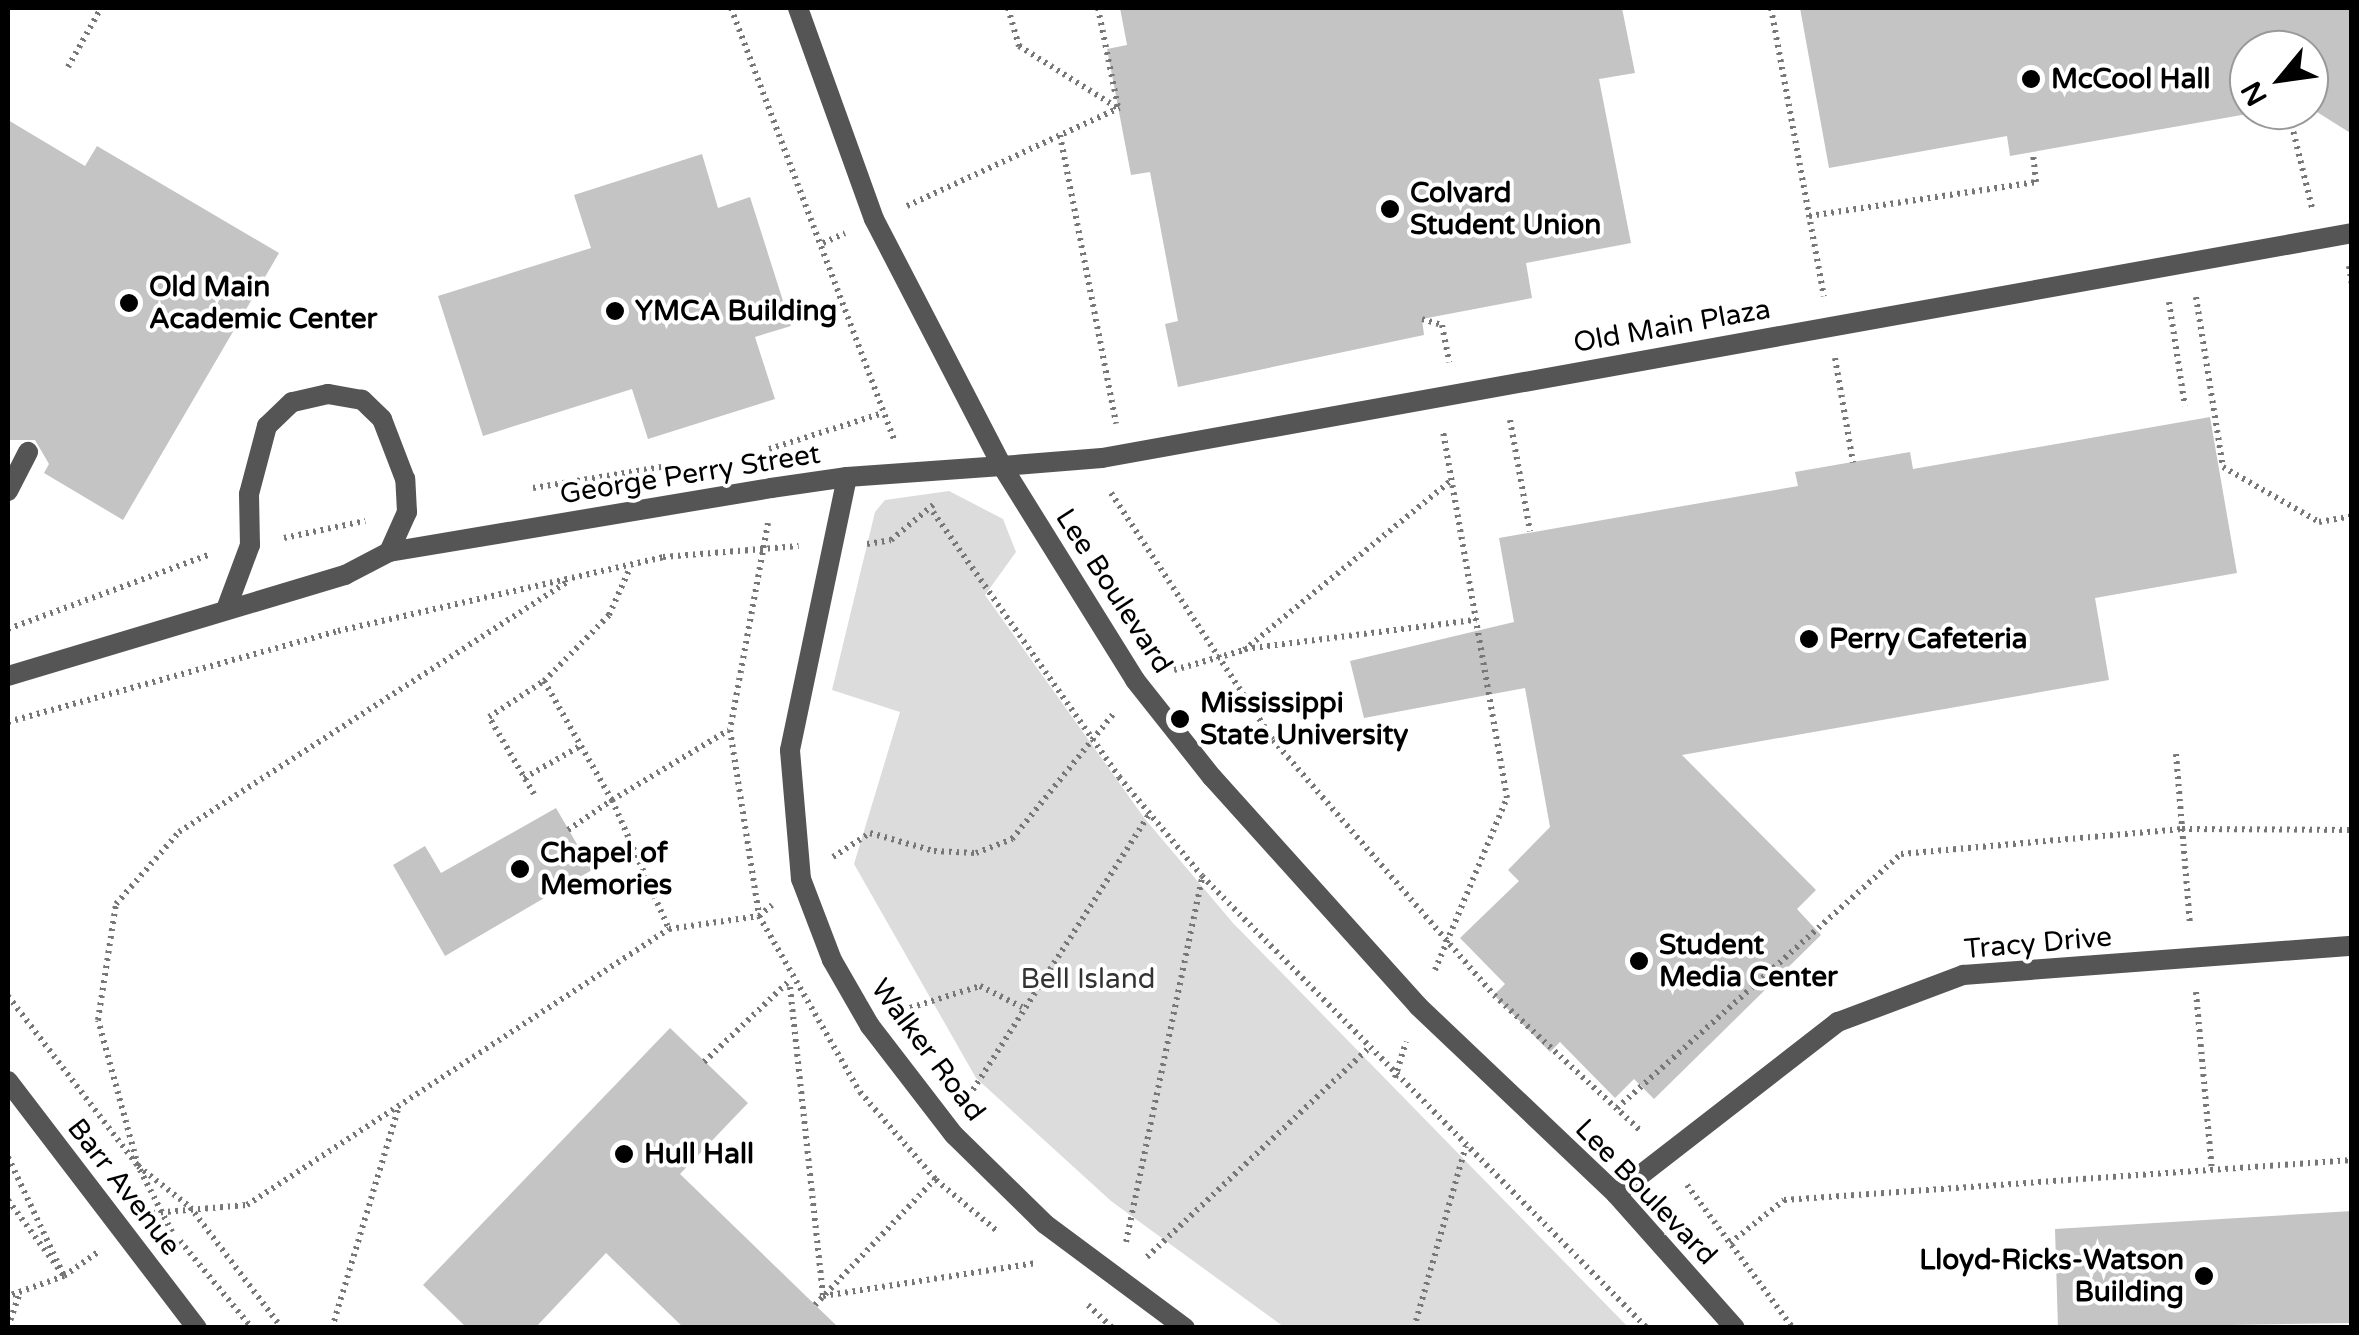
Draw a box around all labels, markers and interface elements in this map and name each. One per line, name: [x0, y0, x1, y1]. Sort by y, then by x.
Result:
north arrow: [2229, 30, 2329, 130]
place label: McCool Hall: [2051, 62, 2210, 96]
marker: McCool Hall: [2020, 68, 2042, 90]
text: N: [2234, 76, 2275, 112]
place label: Colvard Student Union: [1410, 176, 1601, 242]
marker: Colvard Student Union: [1379, 198, 1401, 220]
place label: Old Main Academic Center: [149, 270, 377, 336]
marker: Old Main Academic Center: [118, 292, 140, 314]
street label: Old Main Plaza: [1571, 292, 1773, 360]
place label: YMCA Building: [635, 294, 837, 328]
marker: YMCA Building: [604, 300, 626, 322]
street label: George Perry Street: [557, 437, 823, 511]
street label: Lee Boulevard: [1048, 502, 1180, 680]
place label: Perry Cafeteria: [1829, 622, 2027, 656]
marker: Perry Cafeteria: [1798, 628, 1820, 650]
place label: Mississippi State University: [1200, 686, 1408, 752]
marker: Mississippi State University: [1169, 708, 1191, 730]
place label: Chapel of Memories: [540, 836, 672, 902]
marker: Chapel of Memories: [509, 858, 531, 880]
street label: Tracy Drive: [1963, 920, 2113, 966]
place label: Student Media Center: [1659, 928, 1838, 994]
marker: Student Media Center: [1628, 950, 1650, 972]
park label: Bell Island: [1021, 962, 1155, 996]
street label: Walker Road: [864, 972, 992, 1128]
street label: Barr Avenue: [60, 1112, 188, 1262]
street label: Lee Boulevard: [1568, 1112, 1724, 1272]
place label: Hull Hall: [644, 1137, 754, 1171]
marker: Hull Hall: [613, 1143, 635, 1165]
place label: Lloyd-Ricks-Watson Building: [1919, 1243, 2184, 1309]
marker: Lloyd-Ricks-Watson Building: [2193, 1265, 2215, 1287]

